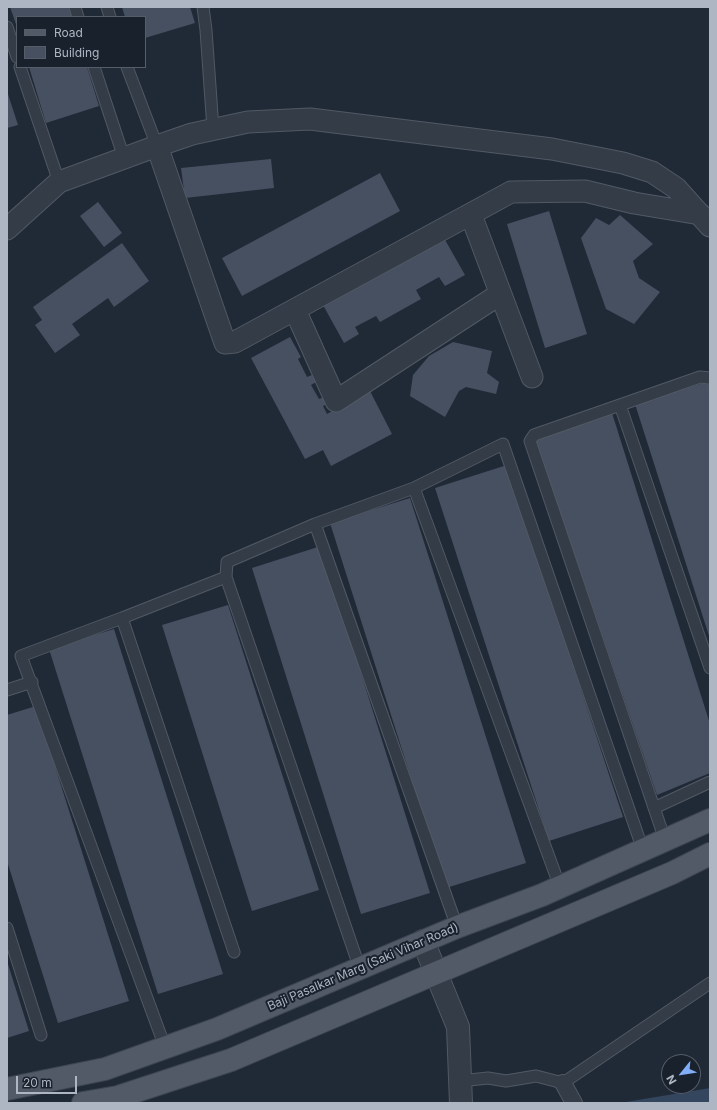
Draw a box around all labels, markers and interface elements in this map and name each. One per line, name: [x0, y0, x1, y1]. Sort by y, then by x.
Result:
legend: [16, 16, 146, 68]
text: Road: [54, 25, 83, 40]
text: Building: [54, 45, 99, 60]
street label: Baji Pasalkar Marg (Saki Vihar Road): [265, 920, 461, 1014]
north arrow: [661, 1054, 701, 1094]
scale bar: [18, 1068, 79, 1094]
text: N: [663, 1072, 680, 1087]
text: 20 m: [23, 1075, 52, 1090]

